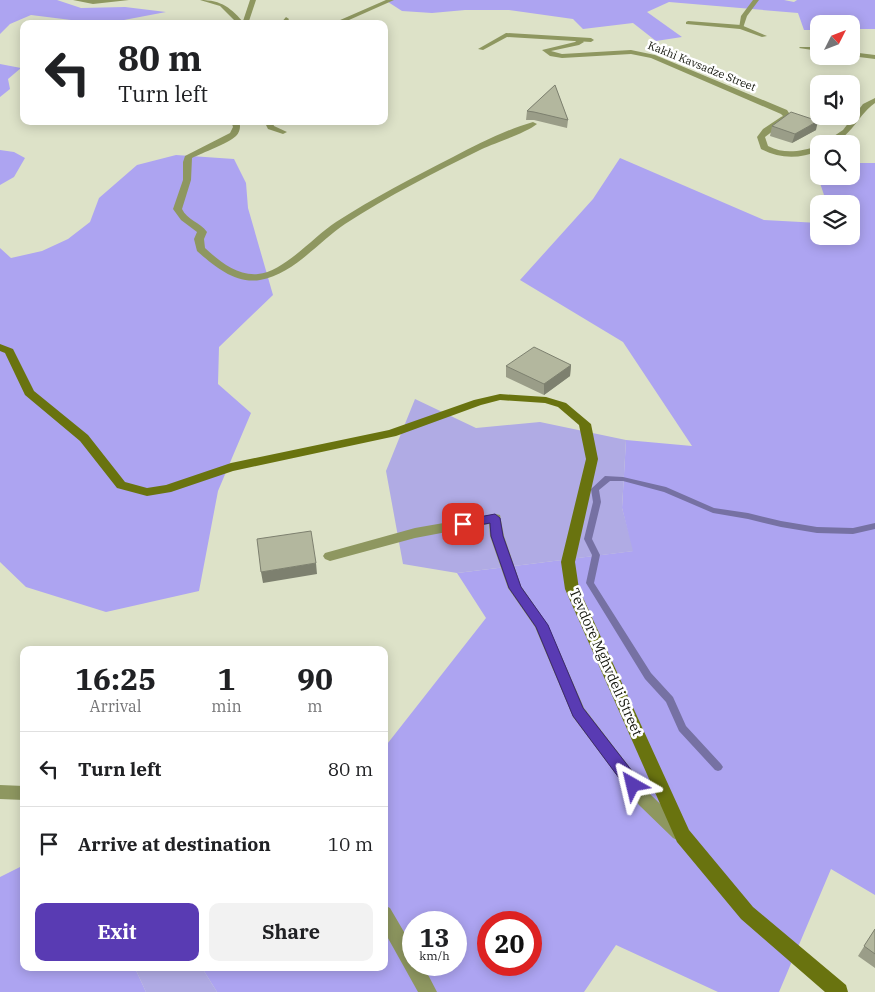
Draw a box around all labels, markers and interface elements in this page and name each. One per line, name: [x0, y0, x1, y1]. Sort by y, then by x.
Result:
north arrow: [810, 15, 860, 65]
map controls: [810, 15, 860, 245]
text: 80 m: [118, 35, 202, 81]
street label: Kakhi Kavsadze Street: [646, 38, 758, 94]
icon: left: [35, 40, 100, 105]
button: sound: [810, 75, 860, 125]
text: Turn left: [118, 79, 208, 108]
button: search: [810, 135, 860, 185]
button: layers: [810, 195, 860, 245]
pin: [442, 503, 484, 545]
icon: arrive: [449, 510, 477, 538]
street label: Tevdore Mghvdeli Street: [565, 585, 647, 739]
text: 16:25: [75, 659, 156, 698]
text: 1: [218, 659, 236, 698]
text: 90: [297, 659, 333, 698]
text: Arrival: [90, 696, 142, 716]
text: min: [211, 696, 242, 716]
text: m: [307, 696, 323, 716]
icon: left: [35, 755, 63, 783]
text: Turn left: [78, 757, 161, 781]
text: 80 m: [328, 757, 373, 781]
position arrow: [606, 758, 658, 810]
icon: arrive: [35, 830, 63, 858]
text: Arrive at destination: [78, 832, 271, 856]
text: 10 m: [328, 832, 373, 856]
button: Exit: [35, 903, 199, 961]
button: Share: [209, 903, 373, 961]
speed limit sign: 20: [477, 911, 542, 976]
text: 13: [419, 921, 450, 954]
text: km/h: [419, 948, 450, 963]

